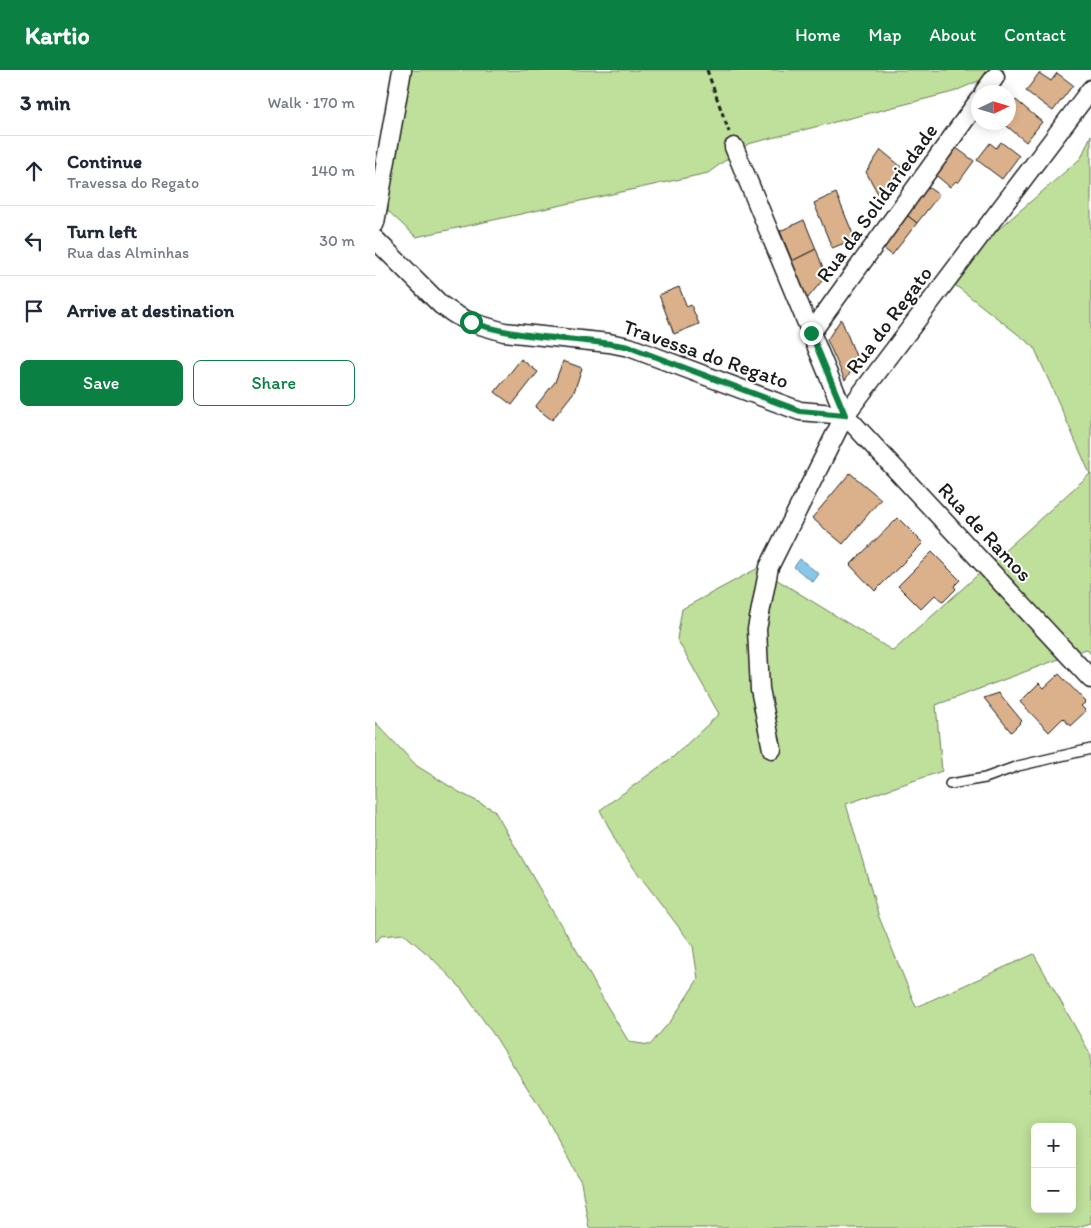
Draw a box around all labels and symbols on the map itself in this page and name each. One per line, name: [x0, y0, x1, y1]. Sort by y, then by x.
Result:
north arrow: [971, 85, 1016, 130]
street label: Rua da Solidariedade: [811, 118, 943, 287]
street label: Rua do Regato: [840, 261, 937, 379]
route start: [460, 311, 483, 334]
street label: Travessa do Regato: [620, 313, 792, 394]
route end: [800, 322, 823, 345]
street label: Rua de Ramos: [933, 477, 1038, 586]

